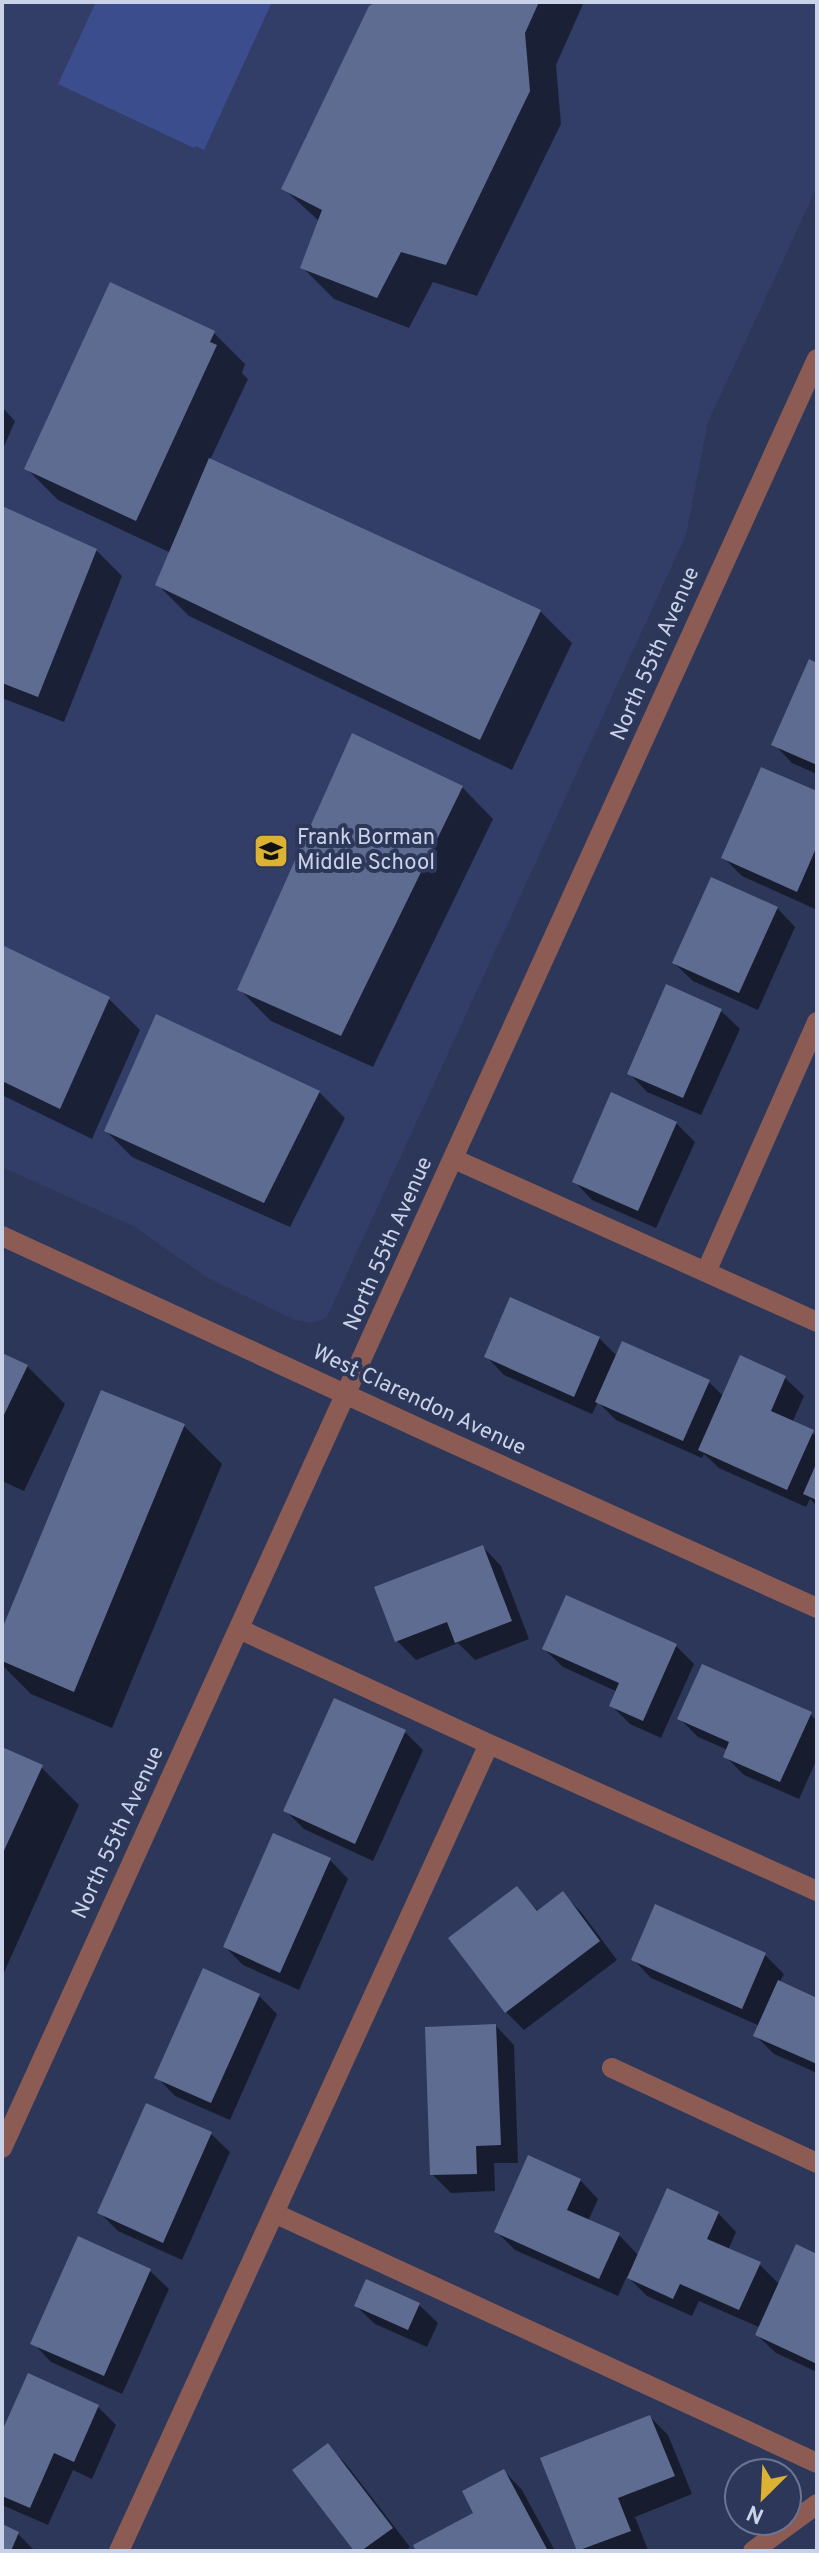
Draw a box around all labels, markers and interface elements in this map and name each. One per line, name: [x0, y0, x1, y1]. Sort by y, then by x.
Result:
street label: North 55th Avenue: [606, 563, 706, 745]
place label: Frank Borman Middle School: [297, 825, 435, 877]
school or university icon: Frank Borman Middle School: [252, 832, 290, 870]
street label: North 55th Avenue: [339, 1153, 439, 1335]
street label: West Clarendon Avenue: [308, 1340, 530, 1462]
street label: North 55th Avenue: [67, 1742, 171, 1924]
north arrow: [723, 2457, 803, 2537]
text: N: [743, 2497, 769, 2529]

